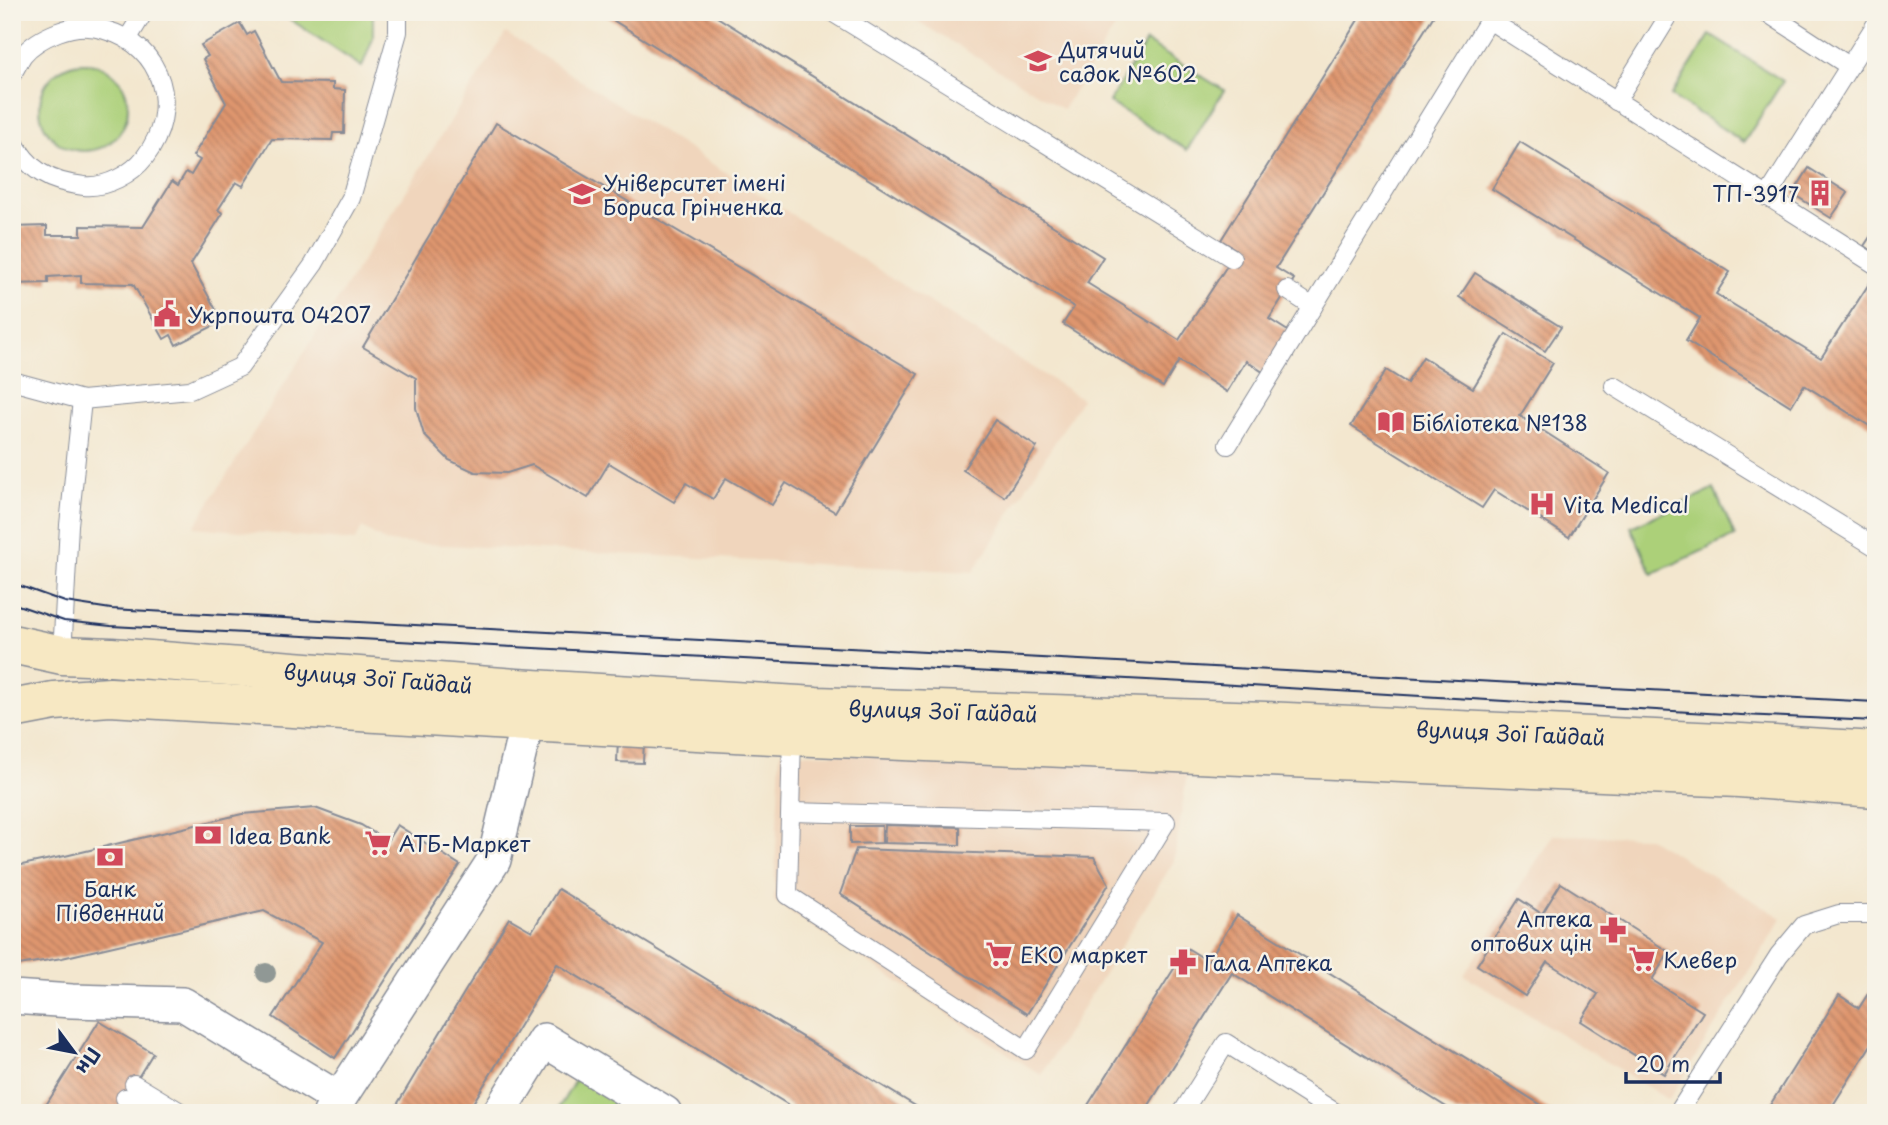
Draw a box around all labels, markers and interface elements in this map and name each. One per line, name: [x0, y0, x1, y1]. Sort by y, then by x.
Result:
place label: Дитячий садок №602: [1058, 33, 1197, 89]
school or university icon: Дитячий садок №602: [1023, 46, 1053, 76]
place label: Університет імені Бориса Грінченка: [603, 166, 786, 222]
place label: ТП-3917: [1712, 177, 1799, 209]
building icon: ТП-3917: [1805, 178, 1835, 208]
school or university icon: Університет імені Бориса Грінченка: [567, 179, 597, 209]
place label: Укрпошта 04207: [188, 298, 371, 330]
public building icon: Укрпошта 04207: [152, 299, 182, 329]
place label: Бібліотека №138: [1412, 406, 1588, 438]
library icon: Бібліотека №138: [1376, 407, 1406, 437]
place label: Vita Medical: [1563, 488, 1689, 520]
hospital icon: Vita Medical: [1527, 489, 1557, 519]
street label: вулиця Зої Гайдай: [283, 654, 473, 701]
street label: вулиця Зої Гайдай: [848, 691, 1038, 729]
street label: вулиця Зої Гайдай: [1415, 712, 1606, 753]
place label: Idea Bank: [229, 819, 331, 851]
bank icon: Idea Bank: [193, 820, 223, 850]
place label: АТБ-Маркет: [399, 827, 531, 859]
supermarket icon: АТБ-Маркет: [363, 828, 393, 858]
bank icon: Банк Південний: [95, 842, 125, 872]
place label: Банк Південний: [56, 872, 164, 928]
place label: Аптека оптових цін: [1470, 902, 1592, 958]
pharmacy icon: Аптека оптових цін: [1598, 915, 1628, 945]
place label: ЕКО маркет: [1020, 938, 1148, 970]
supermarket icon: ЕКО маркет: [984, 939, 1014, 969]
place label: Клевер: [1663, 943, 1737, 975]
supermarket icon: Клевер: [1627, 944, 1657, 974]
place label: Гала Аптека: [1204, 946, 1332, 978]
pharmacy icon: Гала Аптека: [1168, 947, 1198, 977]
north arrow: [38, 1016, 108, 1086]
scale bar: [1626, 1041, 1720, 1085]
text: Пн: [70, 1042, 108, 1081]
text: 20 m: [1636, 1047, 1690, 1079]

